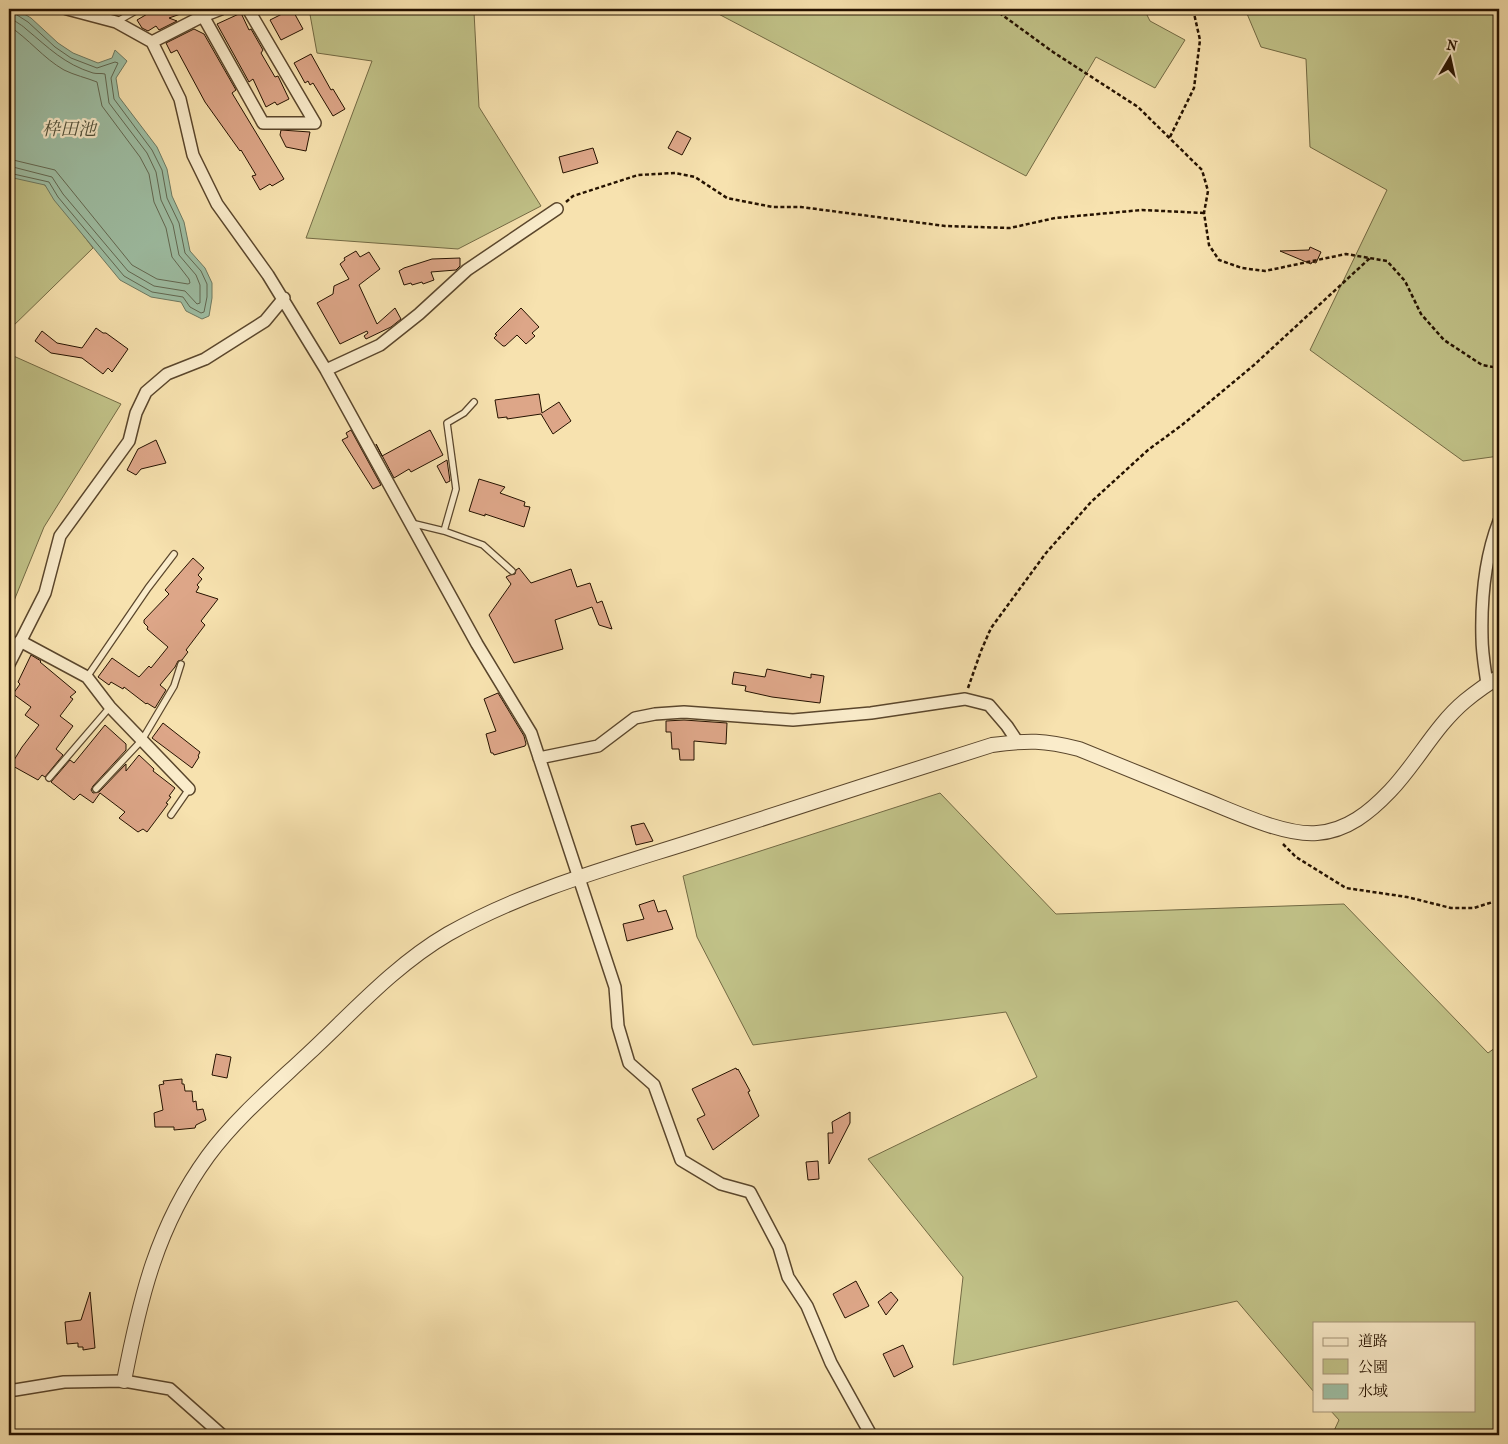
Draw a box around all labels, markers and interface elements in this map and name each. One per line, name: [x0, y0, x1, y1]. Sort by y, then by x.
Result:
north arrow: [1426, 32, 1476, 82]
text: N: [1445, 36, 1459, 55]
water label: 枠田池: [42, 119, 98, 140]
legend: [1313, 1322, 1476, 1412]
text: 道路: [1358, 1332, 1388, 1350]
text: 公園: [1358, 1358, 1388, 1376]
text: 水域: [1358, 1382, 1388, 1400]

